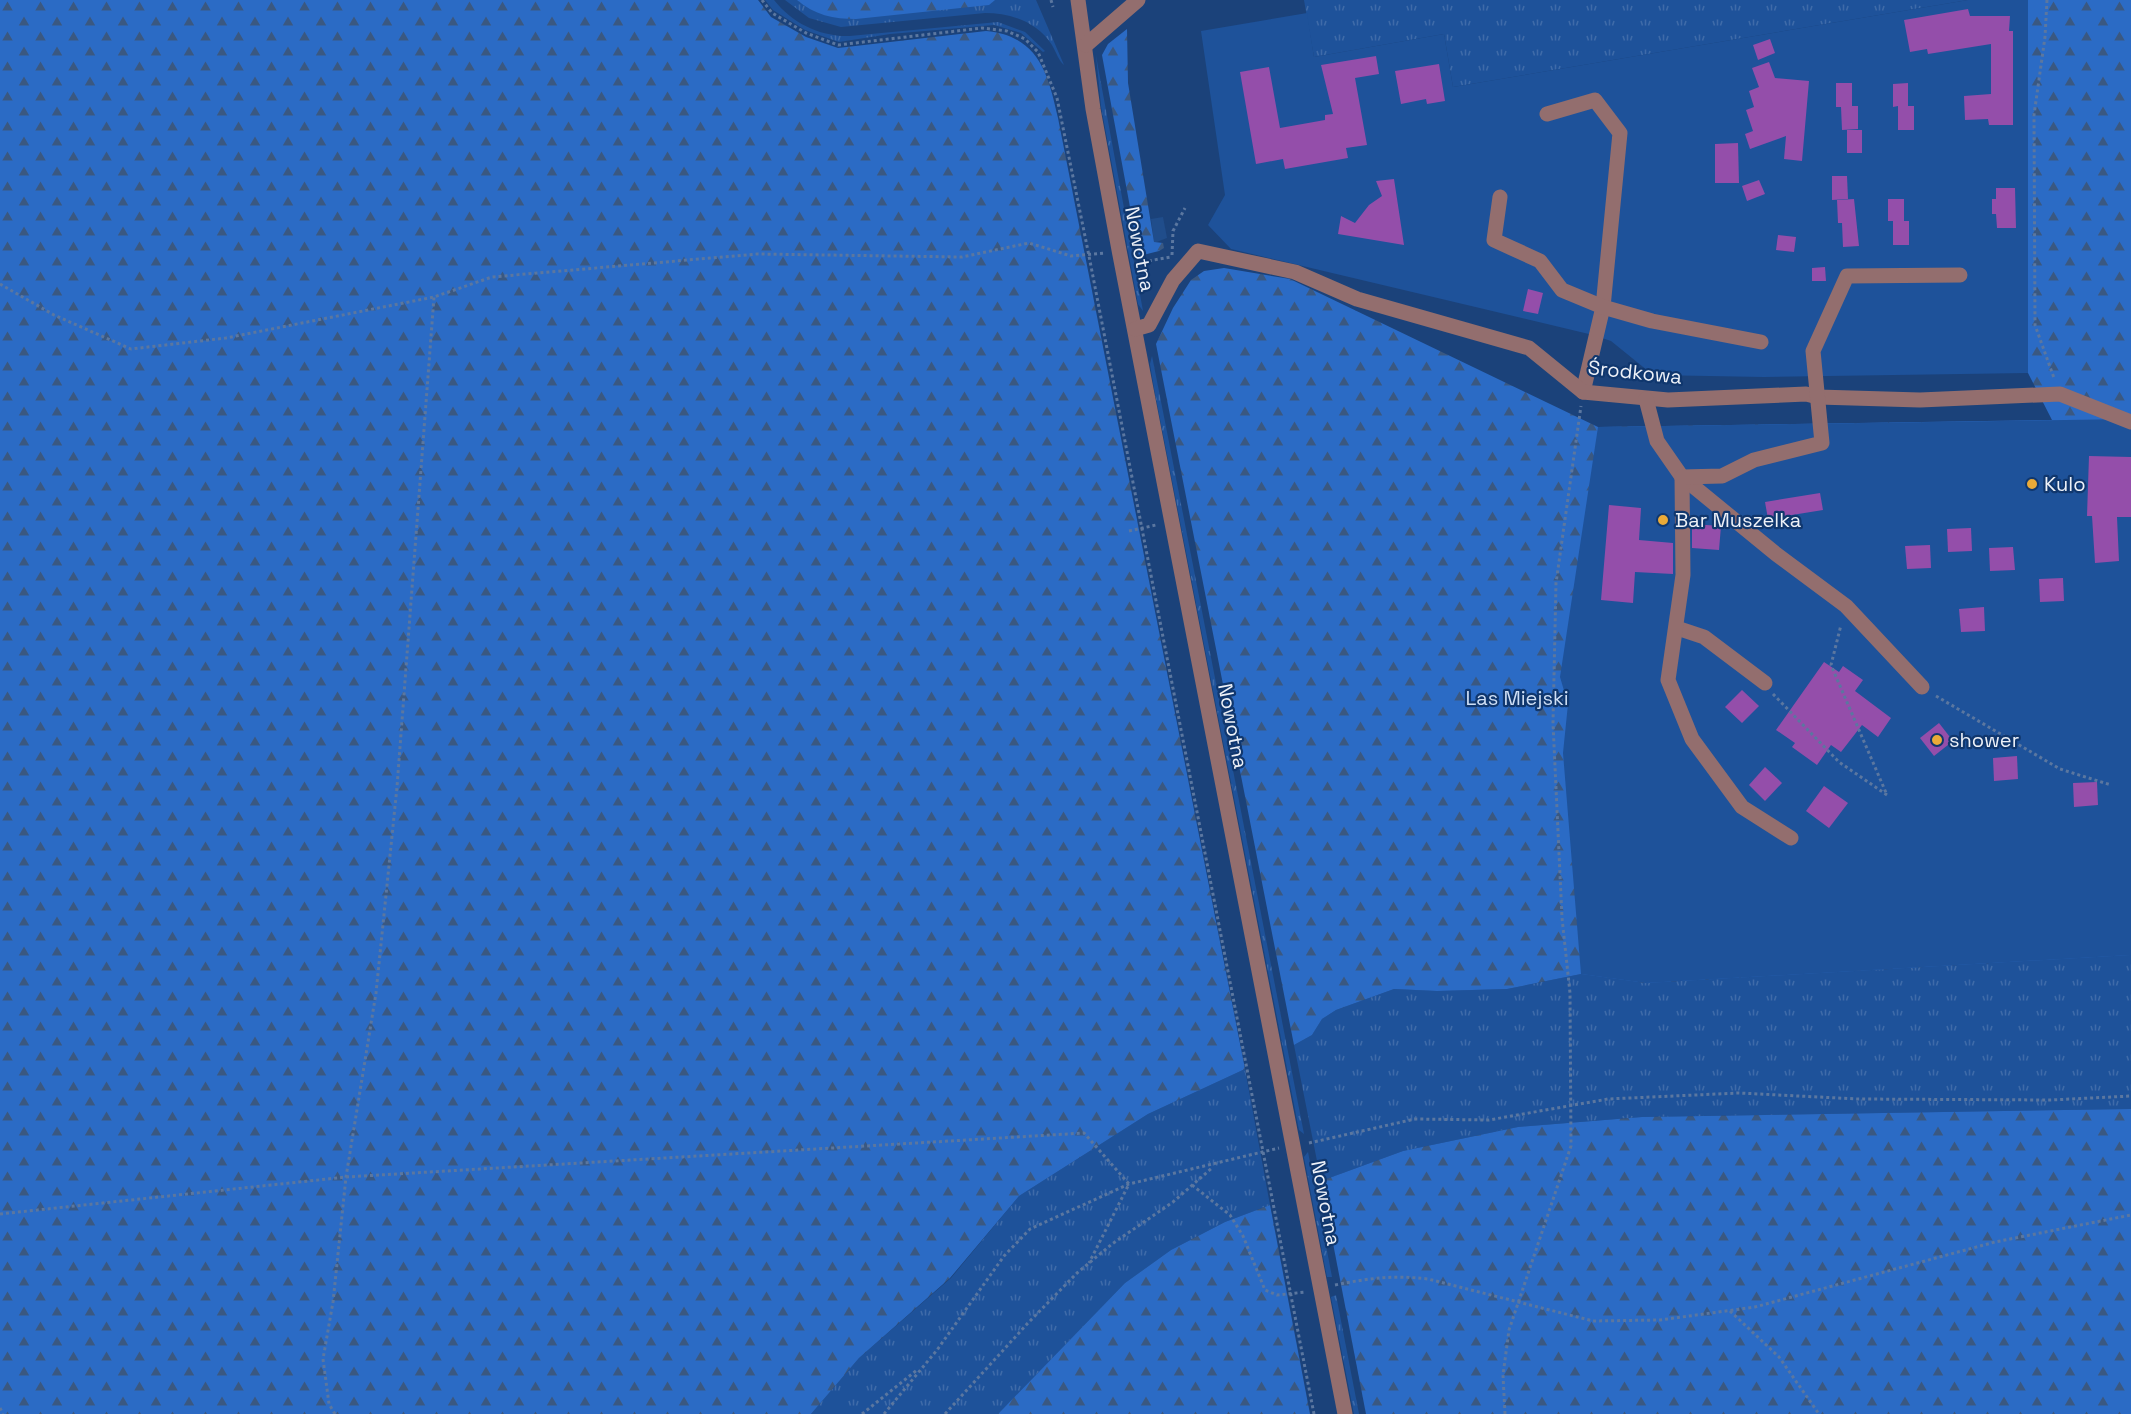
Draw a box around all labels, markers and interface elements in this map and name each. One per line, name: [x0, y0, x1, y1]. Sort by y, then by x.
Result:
street label: Nowotna: [1119, 204, 1161, 294]
street label: Środkowa: [1587, 354, 1683, 390]
place label: Kulo: [2044, 471, 2086, 497]
marker: Kulo: [2025, 477, 2039, 491]
place label: Bar Muszelka: [1675, 507, 1801, 533]
marker: Bar Muszelka: [1656, 513, 1670, 527]
street label: Nowotna: [1212, 681, 1254, 771]
park label: Las Miejski: [1465, 685, 1569, 711]
place label: shower: [1949, 727, 2019, 753]
marker: shower: [1930, 733, 1944, 747]
street label: Nowotna: [1305, 1158, 1347, 1248]

